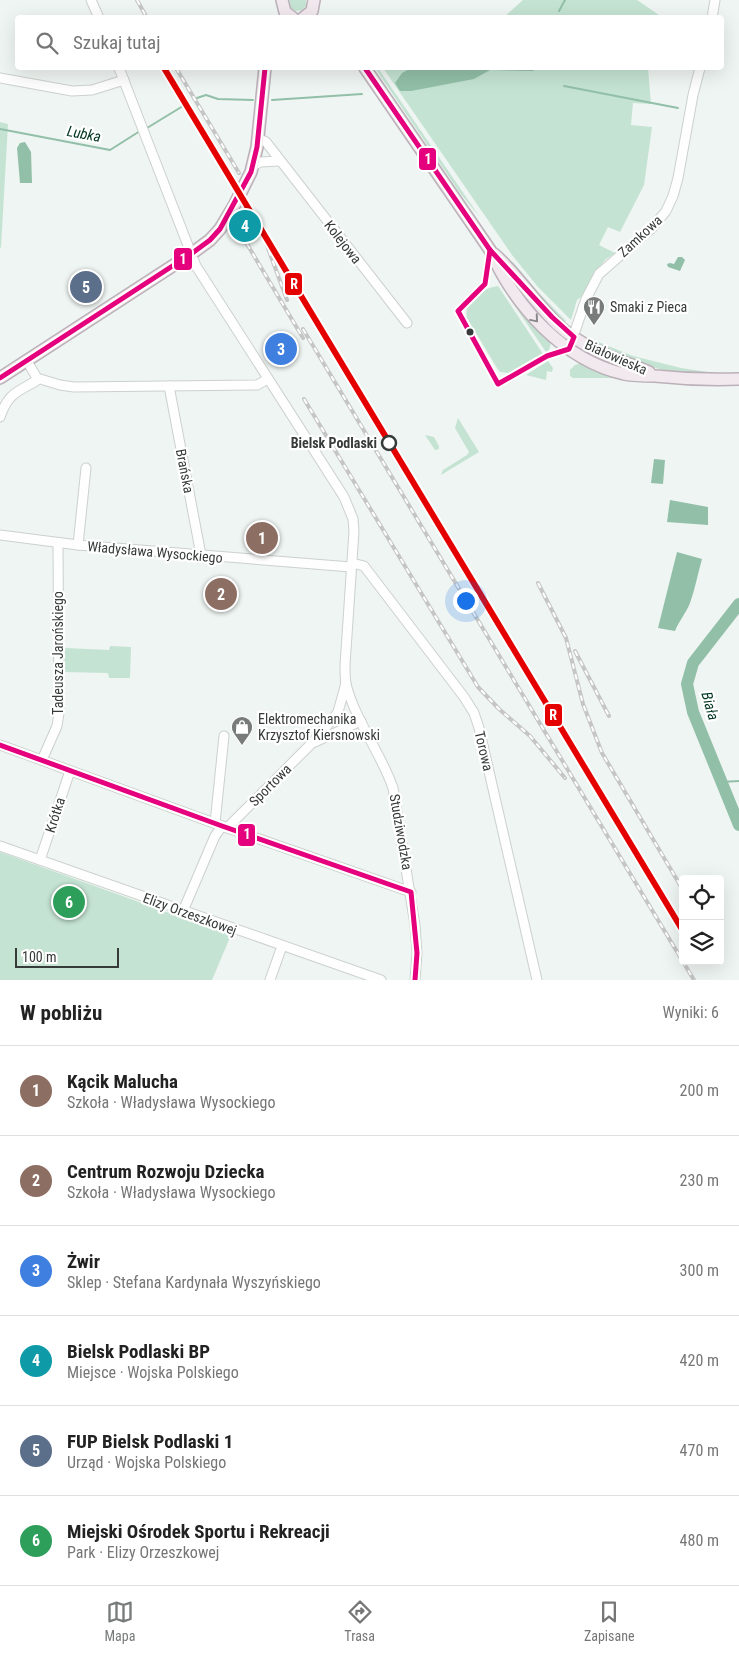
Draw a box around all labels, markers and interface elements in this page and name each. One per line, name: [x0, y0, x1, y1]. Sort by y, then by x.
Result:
search box: [15, 15, 724, 70]
icon: search: [33, 29, 61, 57]
text: Szukaj tutaj: [73, 31, 160, 54]
water label: Lubka: [65, 122, 103, 146]
line badge: 1: [418, 147, 437, 171]
text: 1: [424, 151, 432, 167]
pin: 4: [229, 207, 261, 245]
street label: Zamkowa: [615, 212, 665, 260]
street label: Kolejowa: [321, 217, 365, 267]
line badge: 1: [173, 247, 193, 271]
text: 1: [179, 251, 187, 267]
pin: 5: [70, 268, 102, 306]
line badge: R: [284, 272, 303, 296]
text: R: [290, 276, 298, 292]
restaurant icon: Smaki z Pieca: [582, 295, 606, 326]
place label: Smaki z Pieca: [610, 299, 687, 315]
one-way arrow: [530, 313, 538, 322]
unlabelled marker: [465, 327, 475, 337]
pin: 3: [265, 330, 297, 368]
street label: Białowieska: [582, 336, 650, 378]
place label: Bielsk Podlaski: [291, 435, 377, 451]
marker: Bielsk Podlaski: [381, 435, 397, 451]
street label: Brańska: [173, 448, 197, 494]
pin: 1: [246, 519, 278, 557]
street label: Władysława Wysockiego: [87, 538, 223, 566]
pin: 2: [205, 575, 237, 613]
your location: [453, 588, 479, 614]
street label: Tadeusza Jarońskiego: [50, 591, 66, 715]
water label: Biała: [697, 690, 723, 722]
line badge: R: [544, 703, 563, 727]
text: R: [549, 707, 557, 723]
place label: Elektromechanika Krzysztof Kiersnowski: [258, 711, 380, 743]
shop icon: Elektromechanika Krzysztof Kiersnowski: [230, 715, 254, 746]
street label: Torowa: [472, 729, 496, 773]
street label: Sportowa: [246, 761, 294, 809]
street label: Studziwodzka: [386, 793, 416, 871]
street label: Krótka: [42, 795, 68, 835]
line badge: 1: [237, 823, 256, 847]
text: 1: [243, 826, 251, 842]
map controls: [679, 875, 724, 965]
button: locate: [679, 875, 724, 920]
pin: 6: [53, 883, 85, 921]
street label: Elizy Orzeszkowej: [141, 890, 239, 938]
button: layers: [679, 920, 724, 965]
scale bar: [15, 945, 119, 968]
text: 100 m: [22, 949, 57, 965]
text: W pobliżu: [20, 1001, 102, 1025]
text: Wyniki: 6: [663, 1003, 719, 1022]
text: Kącik Malucha: [67, 1070, 178, 1093]
text: 1: [32, 1081, 40, 1100]
text: 200 m: [680, 1081, 719, 1100]
text: Szkoła · Władysława Wysockiego: [67, 1093, 276, 1112]
text: Centrum Rozwoju Dziecka: [67, 1160, 264, 1183]
text: 2: [32, 1171, 40, 1190]
text: 230 m: [680, 1171, 719, 1190]
text: Szkoła · Władysława Wysockiego: [67, 1183, 276, 1202]
text: Żwir: [67, 1250, 100, 1273]
text: 3: [32, 1261, 40, 1280]
text: 300 m: [680, 1261, 719, 1280]
text: Sklep · Stefana Kardynała Wyszyńskiego: [67, 1273, 321, 1292]
text: Bielsk Podlaski BP: [67, 1340, 210, 1363]
text: 4: [32, 1351, 40, 1370]
text: 420 m: [680, 1351, 719, 1370]
text: Miejsce · Wojska Polskiego: [67, 1363, 239, 1382]
text: FUP Bielsk Podlaski 1: [67, 1430, 233, 1453]
text: 5: [32, 1441, 40, 1460]
text: 470 m: [680, 1441, 719, 1460]
text: Urząd · Wojska Polskiego: [67, 1453, 226, 1472]
text: Miejski Ośrodek Sportu i Rekreacji: [67, 1520, 330, 1543]
text: 6: [32, 1531, 40, 1550]
text: 480 m: [680, 1531, 719, 1550]
text: Park · Elizy Orzeszkowej: [67, 1543, 219, 1562]
tab: Mapa: [104, 1598, 135, 1644]
tab: Trasa: [344, 1598, 375, 1644]
tab: Zapisane: [584, 1598, 635, 1644]

